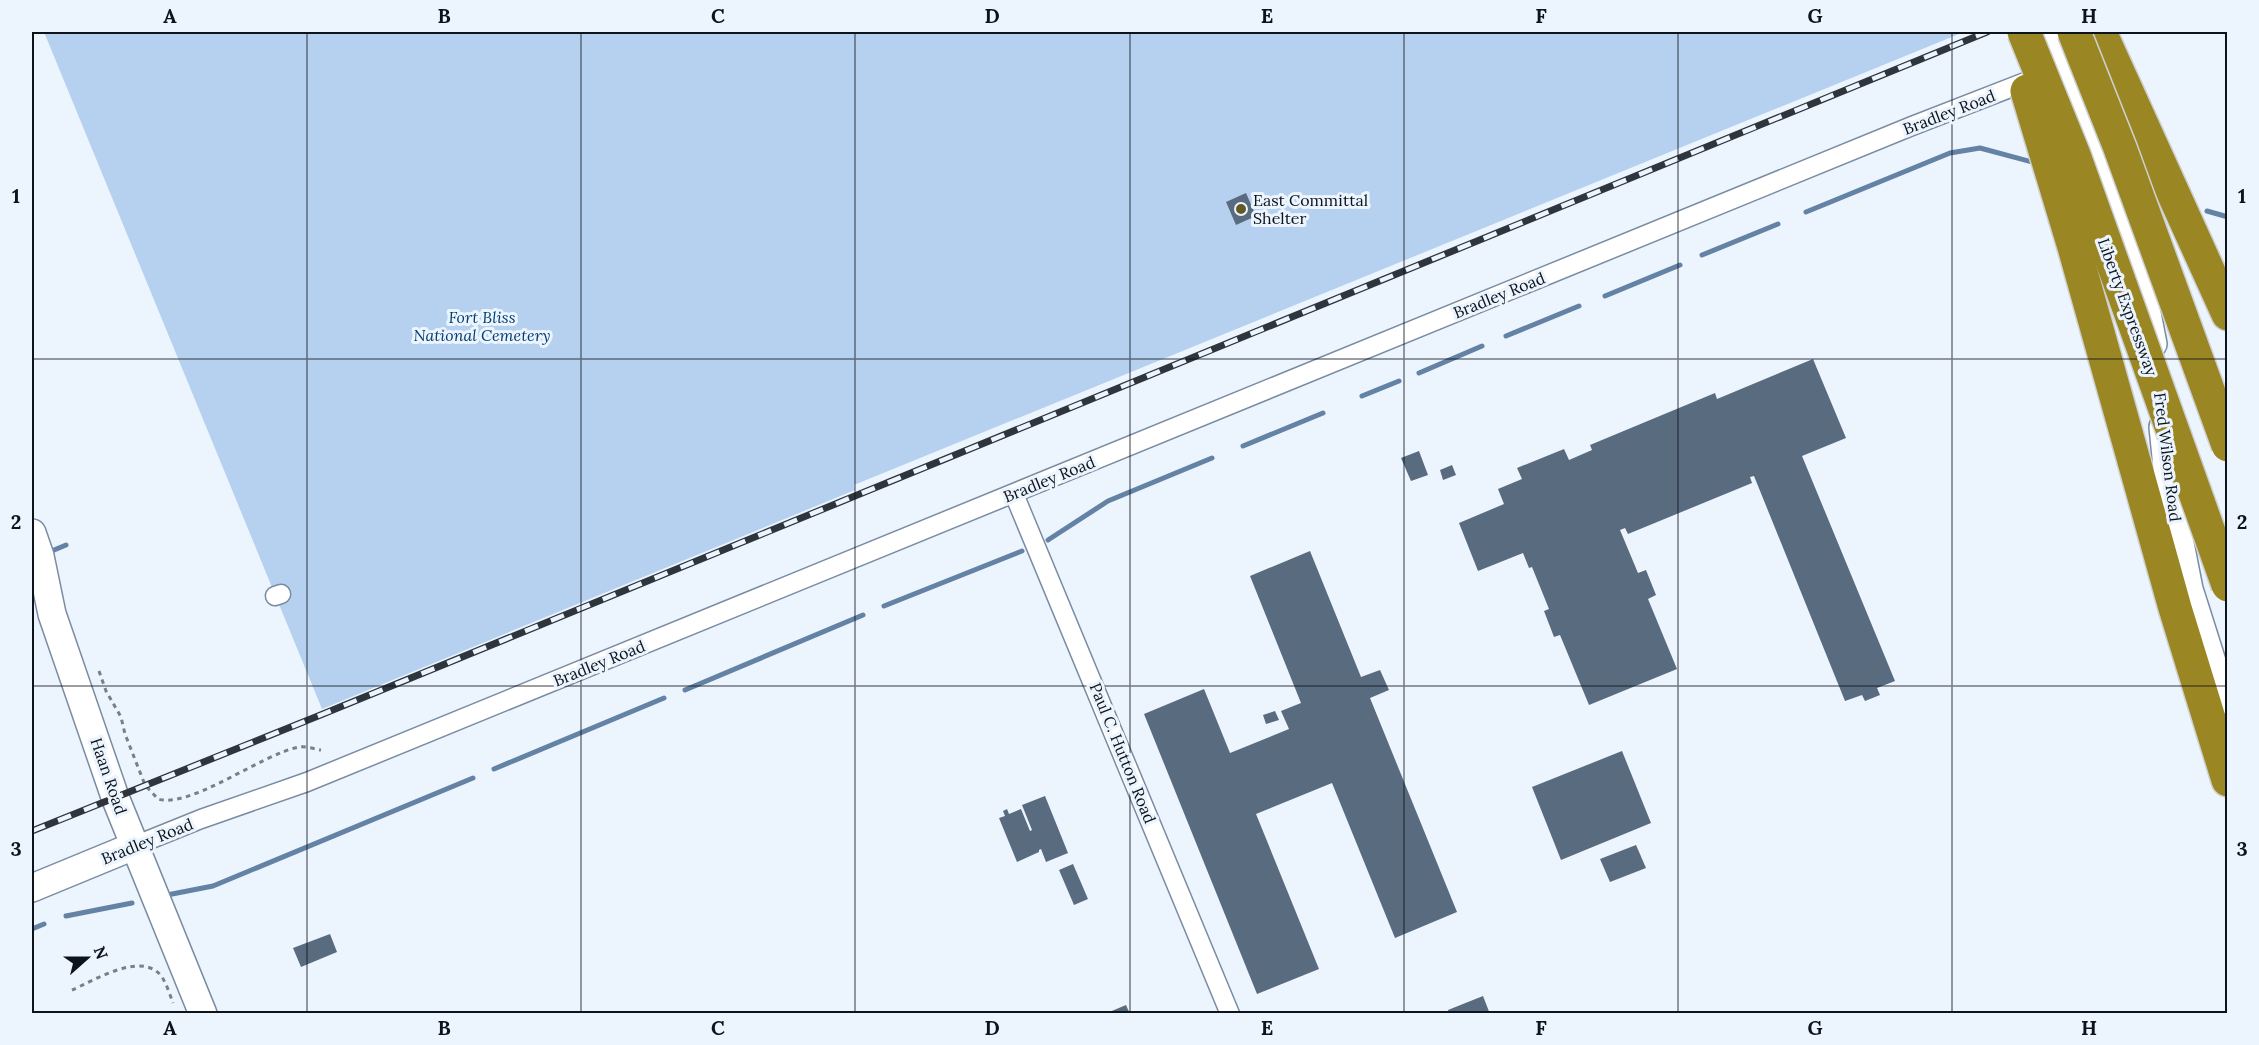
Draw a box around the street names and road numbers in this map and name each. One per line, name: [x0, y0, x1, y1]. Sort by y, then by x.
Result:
street label: Bradley Road: [1900, 85, 1998, 139]
street label: Liberty Expressway: [2094, 235, 2162, 379]
street label: Bradley Road: [1450, 267, 1548, 322]
street label: Fred Wilson Road: [2150, 391, 2186, 523]
street label: Bradley Road: [1000, 451, 1098, 506]
street label: Bradley Road: [550, 635, 648, 690]
street label: Paul C. Hutton Road: [1086, 680, 1161, 827]
street label: Haan Road: [87, 735, 132, 817]
street label: Bradley Road: [98, 813, 196, 868]

